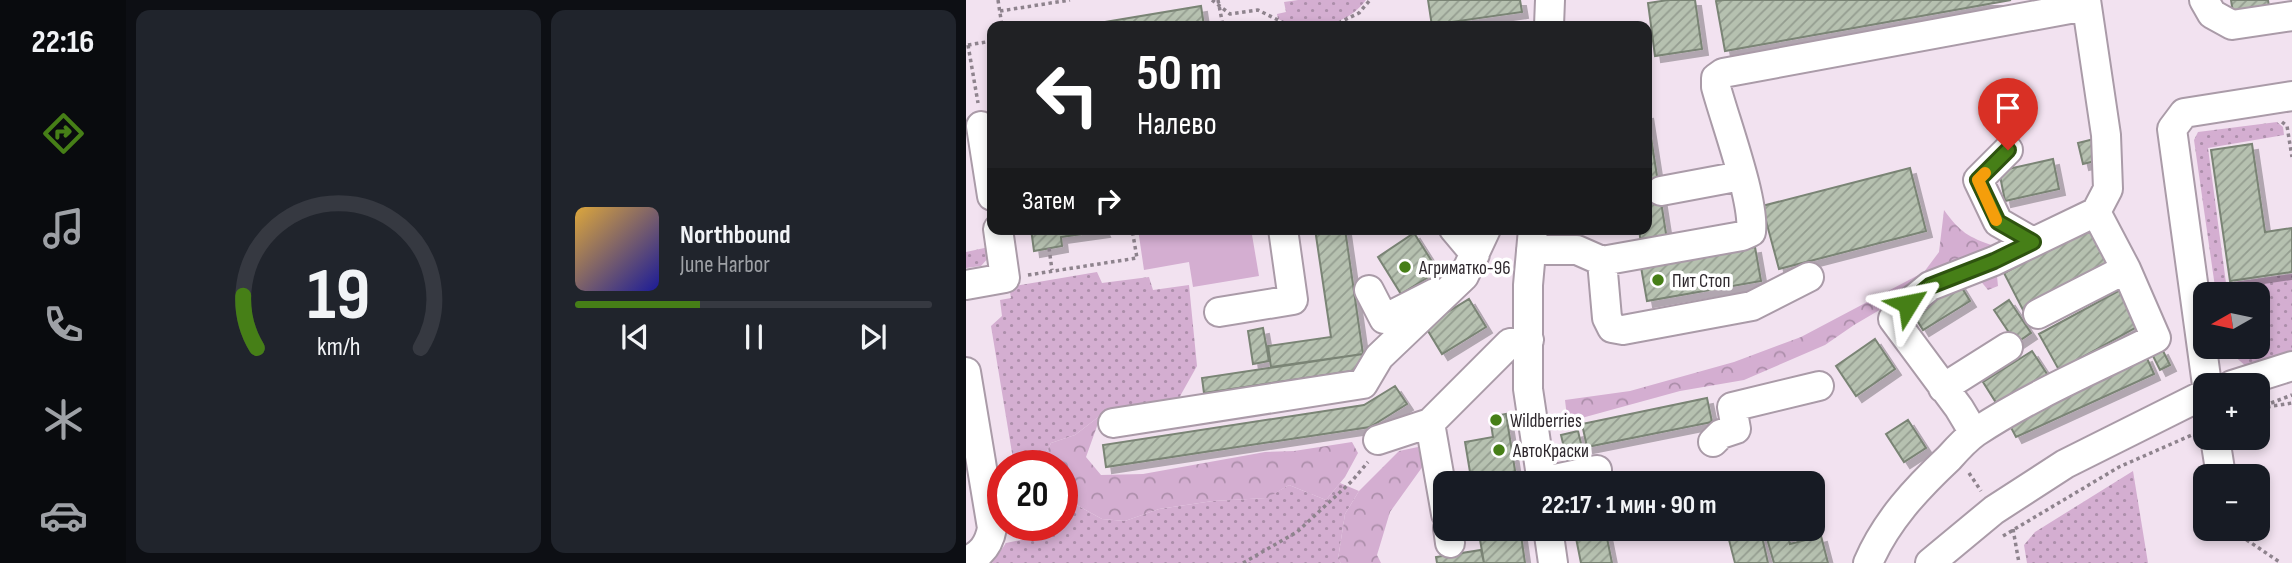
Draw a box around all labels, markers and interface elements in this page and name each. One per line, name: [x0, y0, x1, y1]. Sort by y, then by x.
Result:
text: 22:16: [32, 23, 94, 62]
text: 50 m: [1137, 45, 1222, 104]
icon: left: [1022, 49, 1113, 140]
pin: [1978, 78, 2038, 150]
icon: arrive: [1989, 89, 2027, 127]
text: Налево: [1137, 105, 1217, 144]
icon: directions: [39, 109, 88, 158]
icon: right: [1089, 182, 1127, 220]
text: Затем: [1022, 186, 1075, 217]
icon: music: [39, 204, 88, 253]
text: Northbound: [680, 220, 791, 251]
text: June Harbor: [680, 251, 770, 279]
text: 19: [307, 252, 370, 340]
place label: Агриматко-96: [1418, 257, 1511, 280]
marker: Агриматко-96: [1397, 259, 1413, 275]
position arrow: [1871, 267, 1945, 341]
place label: Пит Стоп: [1672, 270, 1730, 293]
marker: Пит Стоп: [1650, 272, 1666, 288]
north arrow: [2193, 282, 2270, 359]
map controls: [2193, 282, 2270, 541]
icon: phone: [39, 300, 88, 349]
icon: previous: [616, 318, 654, 356]
icon: pause: [735, 318, 773, 356]
icon: next: [854, 318, 892, 356]
text: km/h: [317, 331, 360, 362]
button: +: [2193, 373, 2270, 450]
icon: climate: [39, 395, 88, 444]
place label: Wildberries: [1510, 410, 1582, 433]
marker: Wildberries: [1488, 412, 1504, 428]
place label: АвтоКраски: [1512, 440, 1589, 463]
marker: АвтоКраски: [1491, 442, 1507, 458]
speed limit sign: 20: [987, 450, 1078, 541]
button: −: [2193, 464, 2270, 541]
text: 22:17 · 1 мин · 90 m: [1542, 490, 1716, 521]
icon: car: [39, 491, 88, 540]

